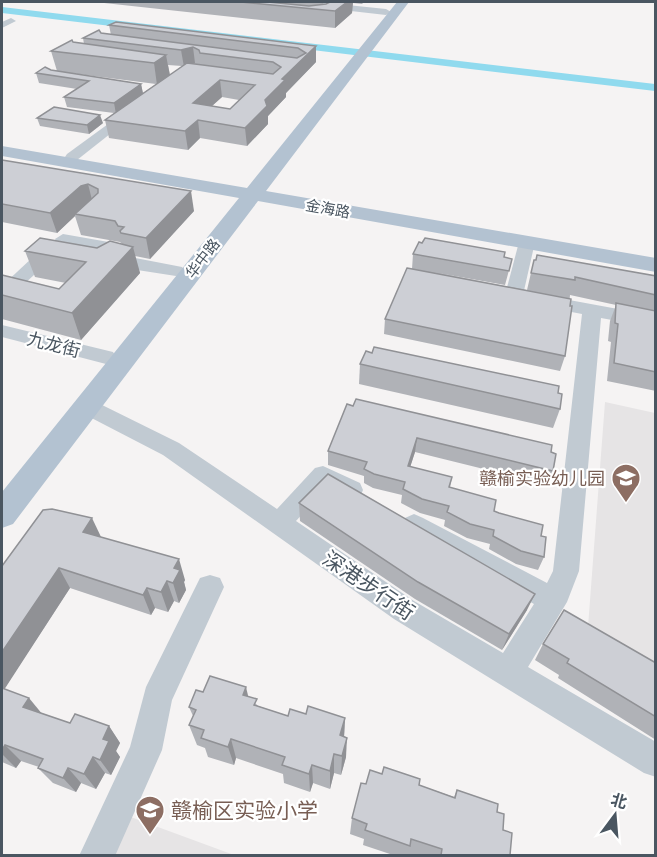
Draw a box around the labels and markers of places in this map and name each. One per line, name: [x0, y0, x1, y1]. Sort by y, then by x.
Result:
school or university icon: 赣榆实验幼儿园: [610, 462, 642, 504]
place label: 赣榆实验幼儿园: [479, 466, 605, 490]
school or university icon: 赣榆区实验小学: [134, 794, 166, 836]
place label: 赣榆区实验小学: [171, 796, 318, 824]

